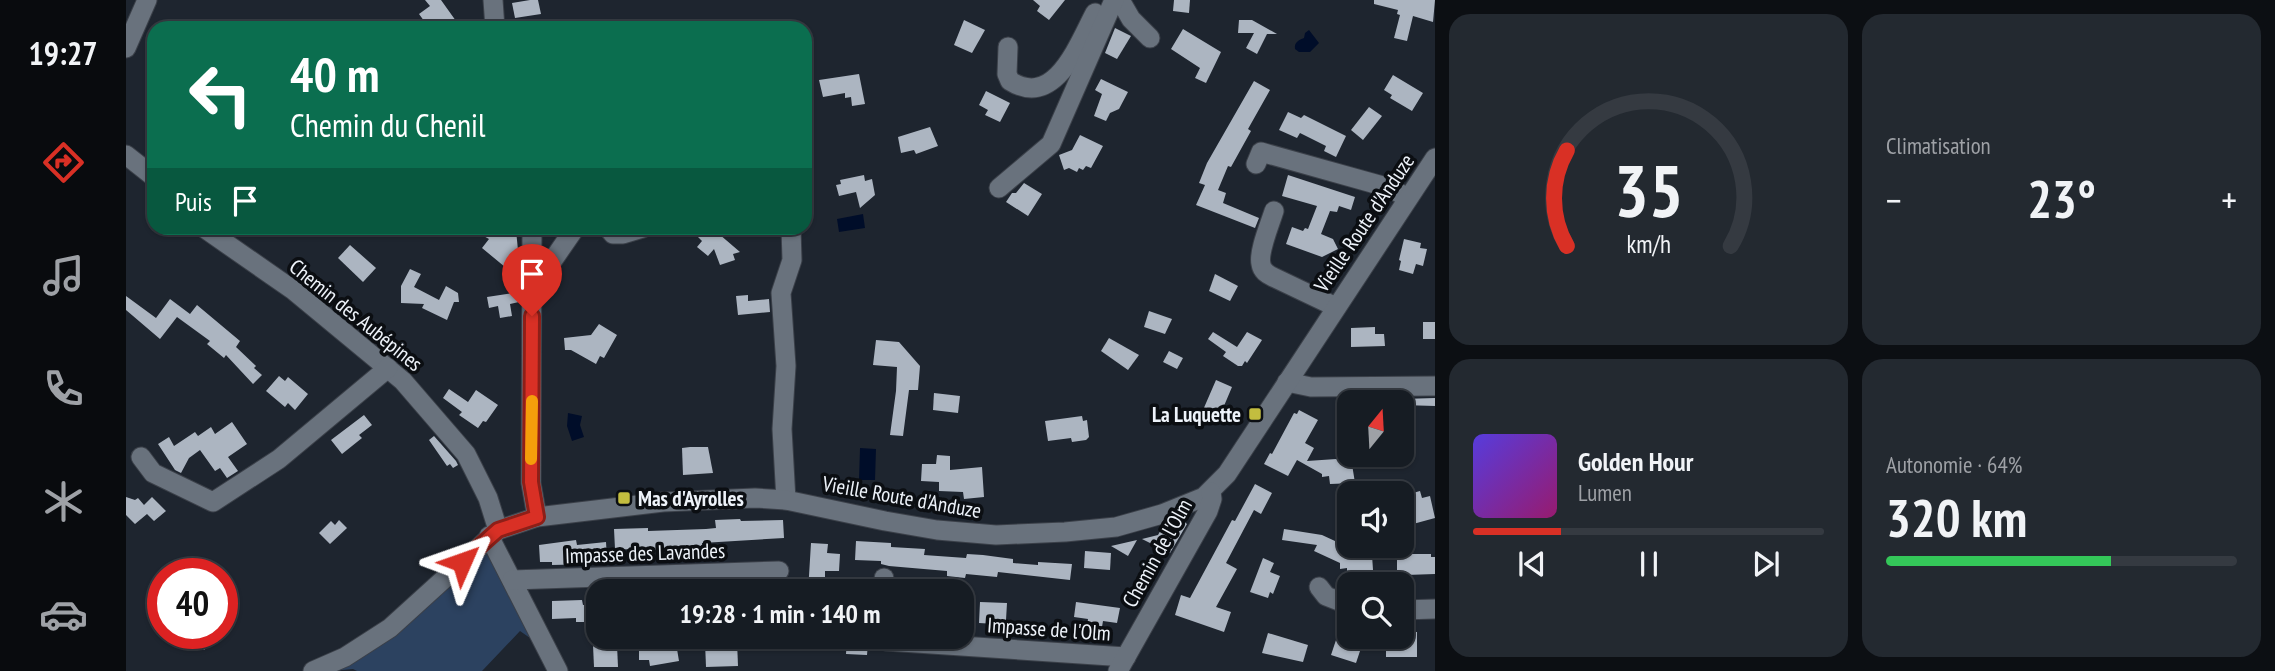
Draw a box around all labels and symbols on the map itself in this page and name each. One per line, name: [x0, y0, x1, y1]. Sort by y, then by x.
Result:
street label: Vieille Route d'Anduze: [1307, 149, 1420, 298]
pin: [502, 244, 562, 316]
street label: Chemin des Aubépines: [284, 253, 428, 377]
north arrow: [1337, 390, 1414, 467]
place label: La Luquette: [1152, 401, 1241, 428]
marker: La Luquette: [1247, 406, 1263, 422]
street label: Vieille Route d'Anduze: [820, 470, 984, 524]
place label: Mas d'Ayrolles: [638, 485, 744, 512]
marker: Mas d'Ayrolles: [616, 490, 632, 506]
street label: Chemin de l'Olm: [1116, 494, 1198, 612]
position arrow: [425, 525, 499, 599]
street label: Impasse des Lavandes: [564, 537, 726, 569]
speed limit sign: 40: [147, 558, 238, 649]
street label: Impasse de l'Olm: [986, 611, 1112, 647]

